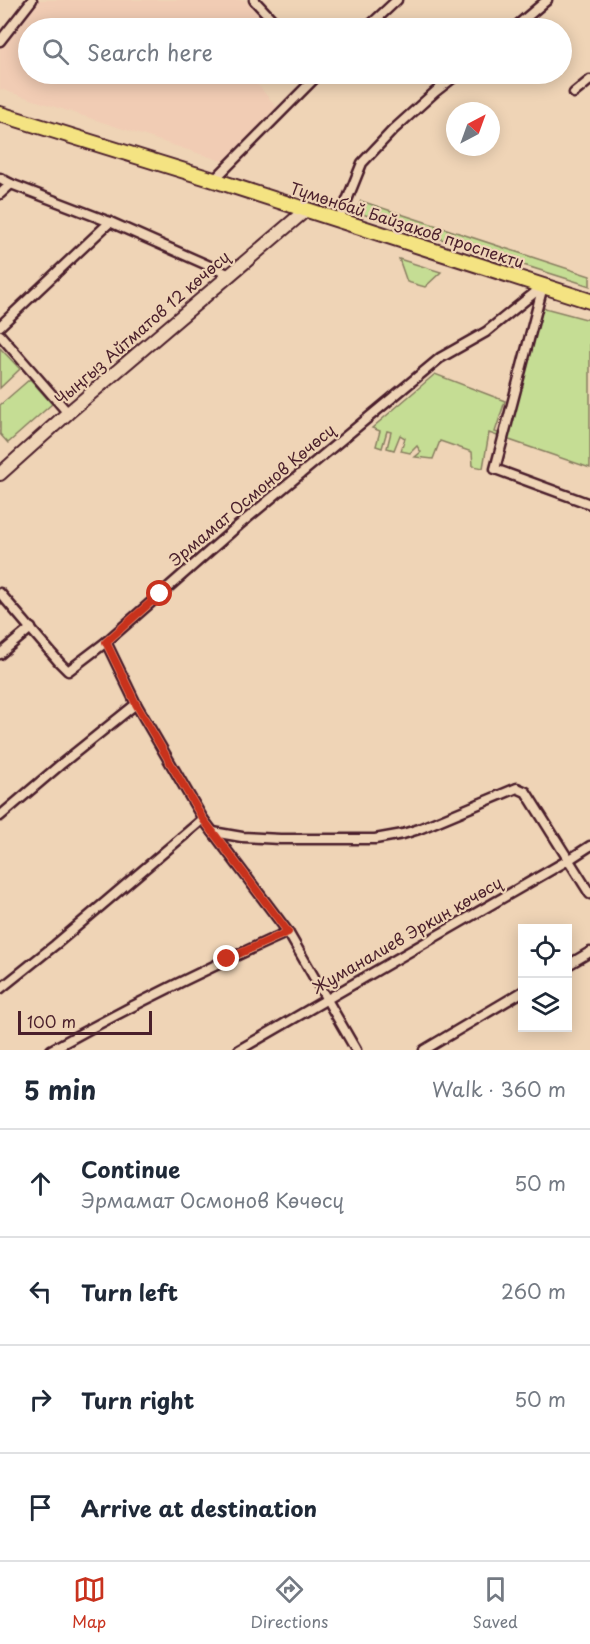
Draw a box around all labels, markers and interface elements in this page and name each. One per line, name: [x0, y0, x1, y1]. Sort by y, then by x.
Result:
search box: [18, 18, 572, 84]
icon: search: [39, 35, 72, 68]
text: Search here: [87, 35, 213, 68]
north arrow: [446, 102, 500, 156]
street label: Түмөнбай Байзаков проспекти: [287, 175, 527, 273]
street label: Чыңгыз Айтматов 12 көчөсү: [49, 244, 235, 410]
street label: Эрмамат Осмонов Көчөсү: [163, 417, 340, 571]
route start: [146, 580, 172, 606]
street label: Жуманалиев Эркин көчөсү: [307, 869, 507, 998]
map controls: [518, 924, 572, 1032]
button: locate: [518, 924, 572, 978]
route end: [213, 945, 239, 971]
button: layers: [518, 978, 572, 1032]
scale bar: [18, 1008, 152, 1036]
text: 100 m: [27, 1009, 76, 1033]
text: 5 min: [24, 1070, 96, 1109]
text: Walk · 360 m: [432, 1074, 566, 1104]
text: Continue: [81, 1152, 180, 1185]
icon: ahead: [24, 1167, 57, 1200]
text: 50 m: [514, 1168, 566, 1198]
text: Эрмамат Осмонов Көчөсү: [81, 1185, 344, 1215]
icon: left: [24, 1275, 57, 1308]
text: Turn left: [81, 1275, 178, 1308]
text: 260 m: [501, 1276, 566, 1306]
icon: right: [24, 1383, 57, 1416]
text: Turn right: [81, 1383, 194, 1416]
text: 50 m: [514, 1384, 566, 1414]
icon: arrive: [24, 1491, 57, 1524]
text: Arrive at destination: [81, 1491, 317, 1524]
tab: Map: [72, 1573, 106, 1633]
tab: Directions: [250, 1573, 328, 1633]
tab: Saved: [472, 1573, 518, 1633]

